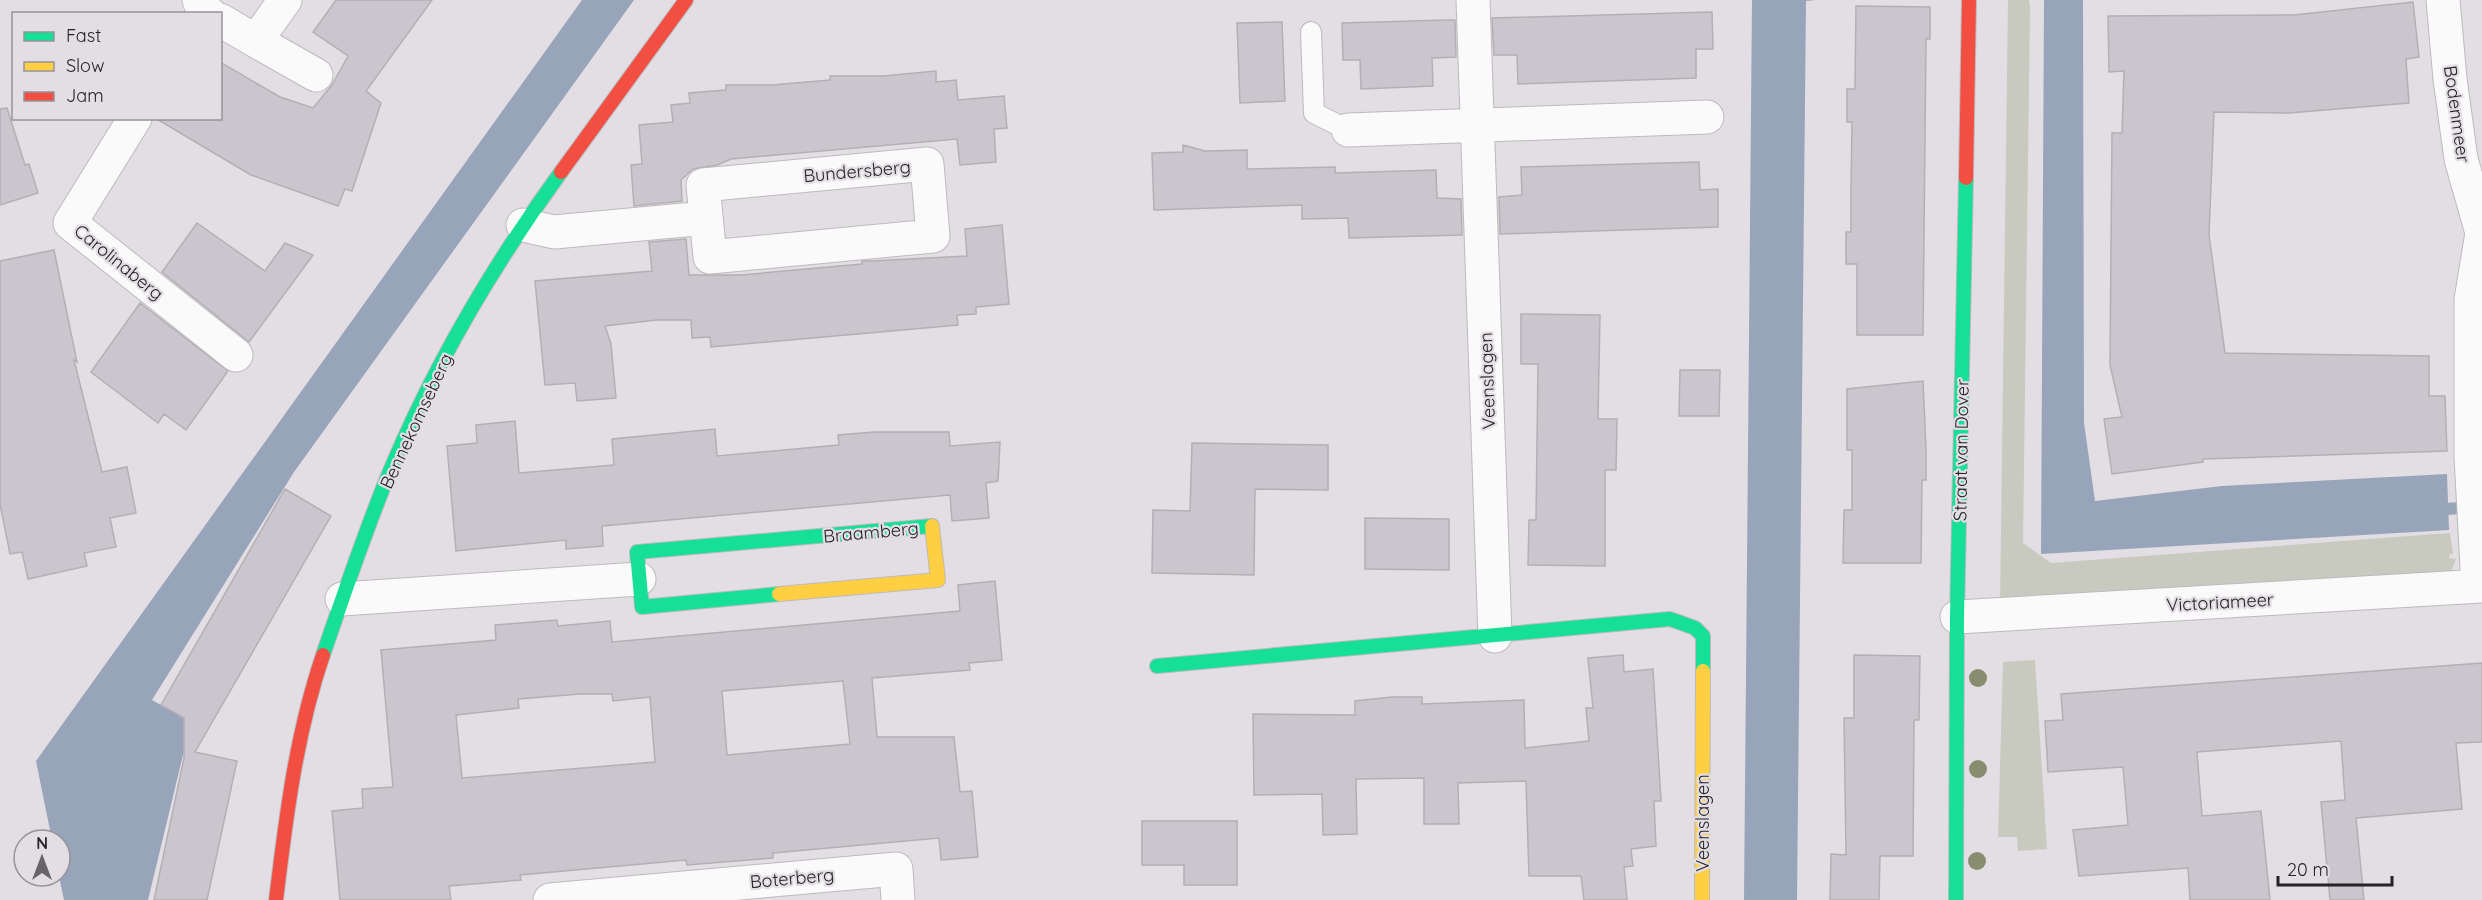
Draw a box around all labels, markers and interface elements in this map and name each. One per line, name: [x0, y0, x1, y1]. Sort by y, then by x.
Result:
legend: [12, 12, 222, 120]
text: Fast: [66, 24, 101, 47]
text: Slow: [66, 54, 104, 77]
street label: Bodenmeer: [2439, 64, 2475, 164]
text: Jam: [66, 84, 104, 107]
street label: Bundersberg: [802, 155, 912, 187]
street label: Carolinaberg: [70, 219, 168, 305]
street label: Veenslagen: [1474, 332, 1500, 430]
street label: Bennekomseberg: [375, 350, 457, 492]
street label: Straat van Dover: [1948, 379, 1974, 521]
street label: Braamberg: [822, 516, 920, 548]
street label: Victoriameer: [2166, 588, 2274, 616]
street label: Veenslagen: [1691, 774, 1714, 872]
north arrow: [12, 828, 72, 888]
text: N: [36, 833, 48, 853]
scale bar: [2278, 849, 2392, 887]
text: 20 m: [2287, 858, 2329, 881]
street label: Boterberg: [749, 863, 835, 893]

